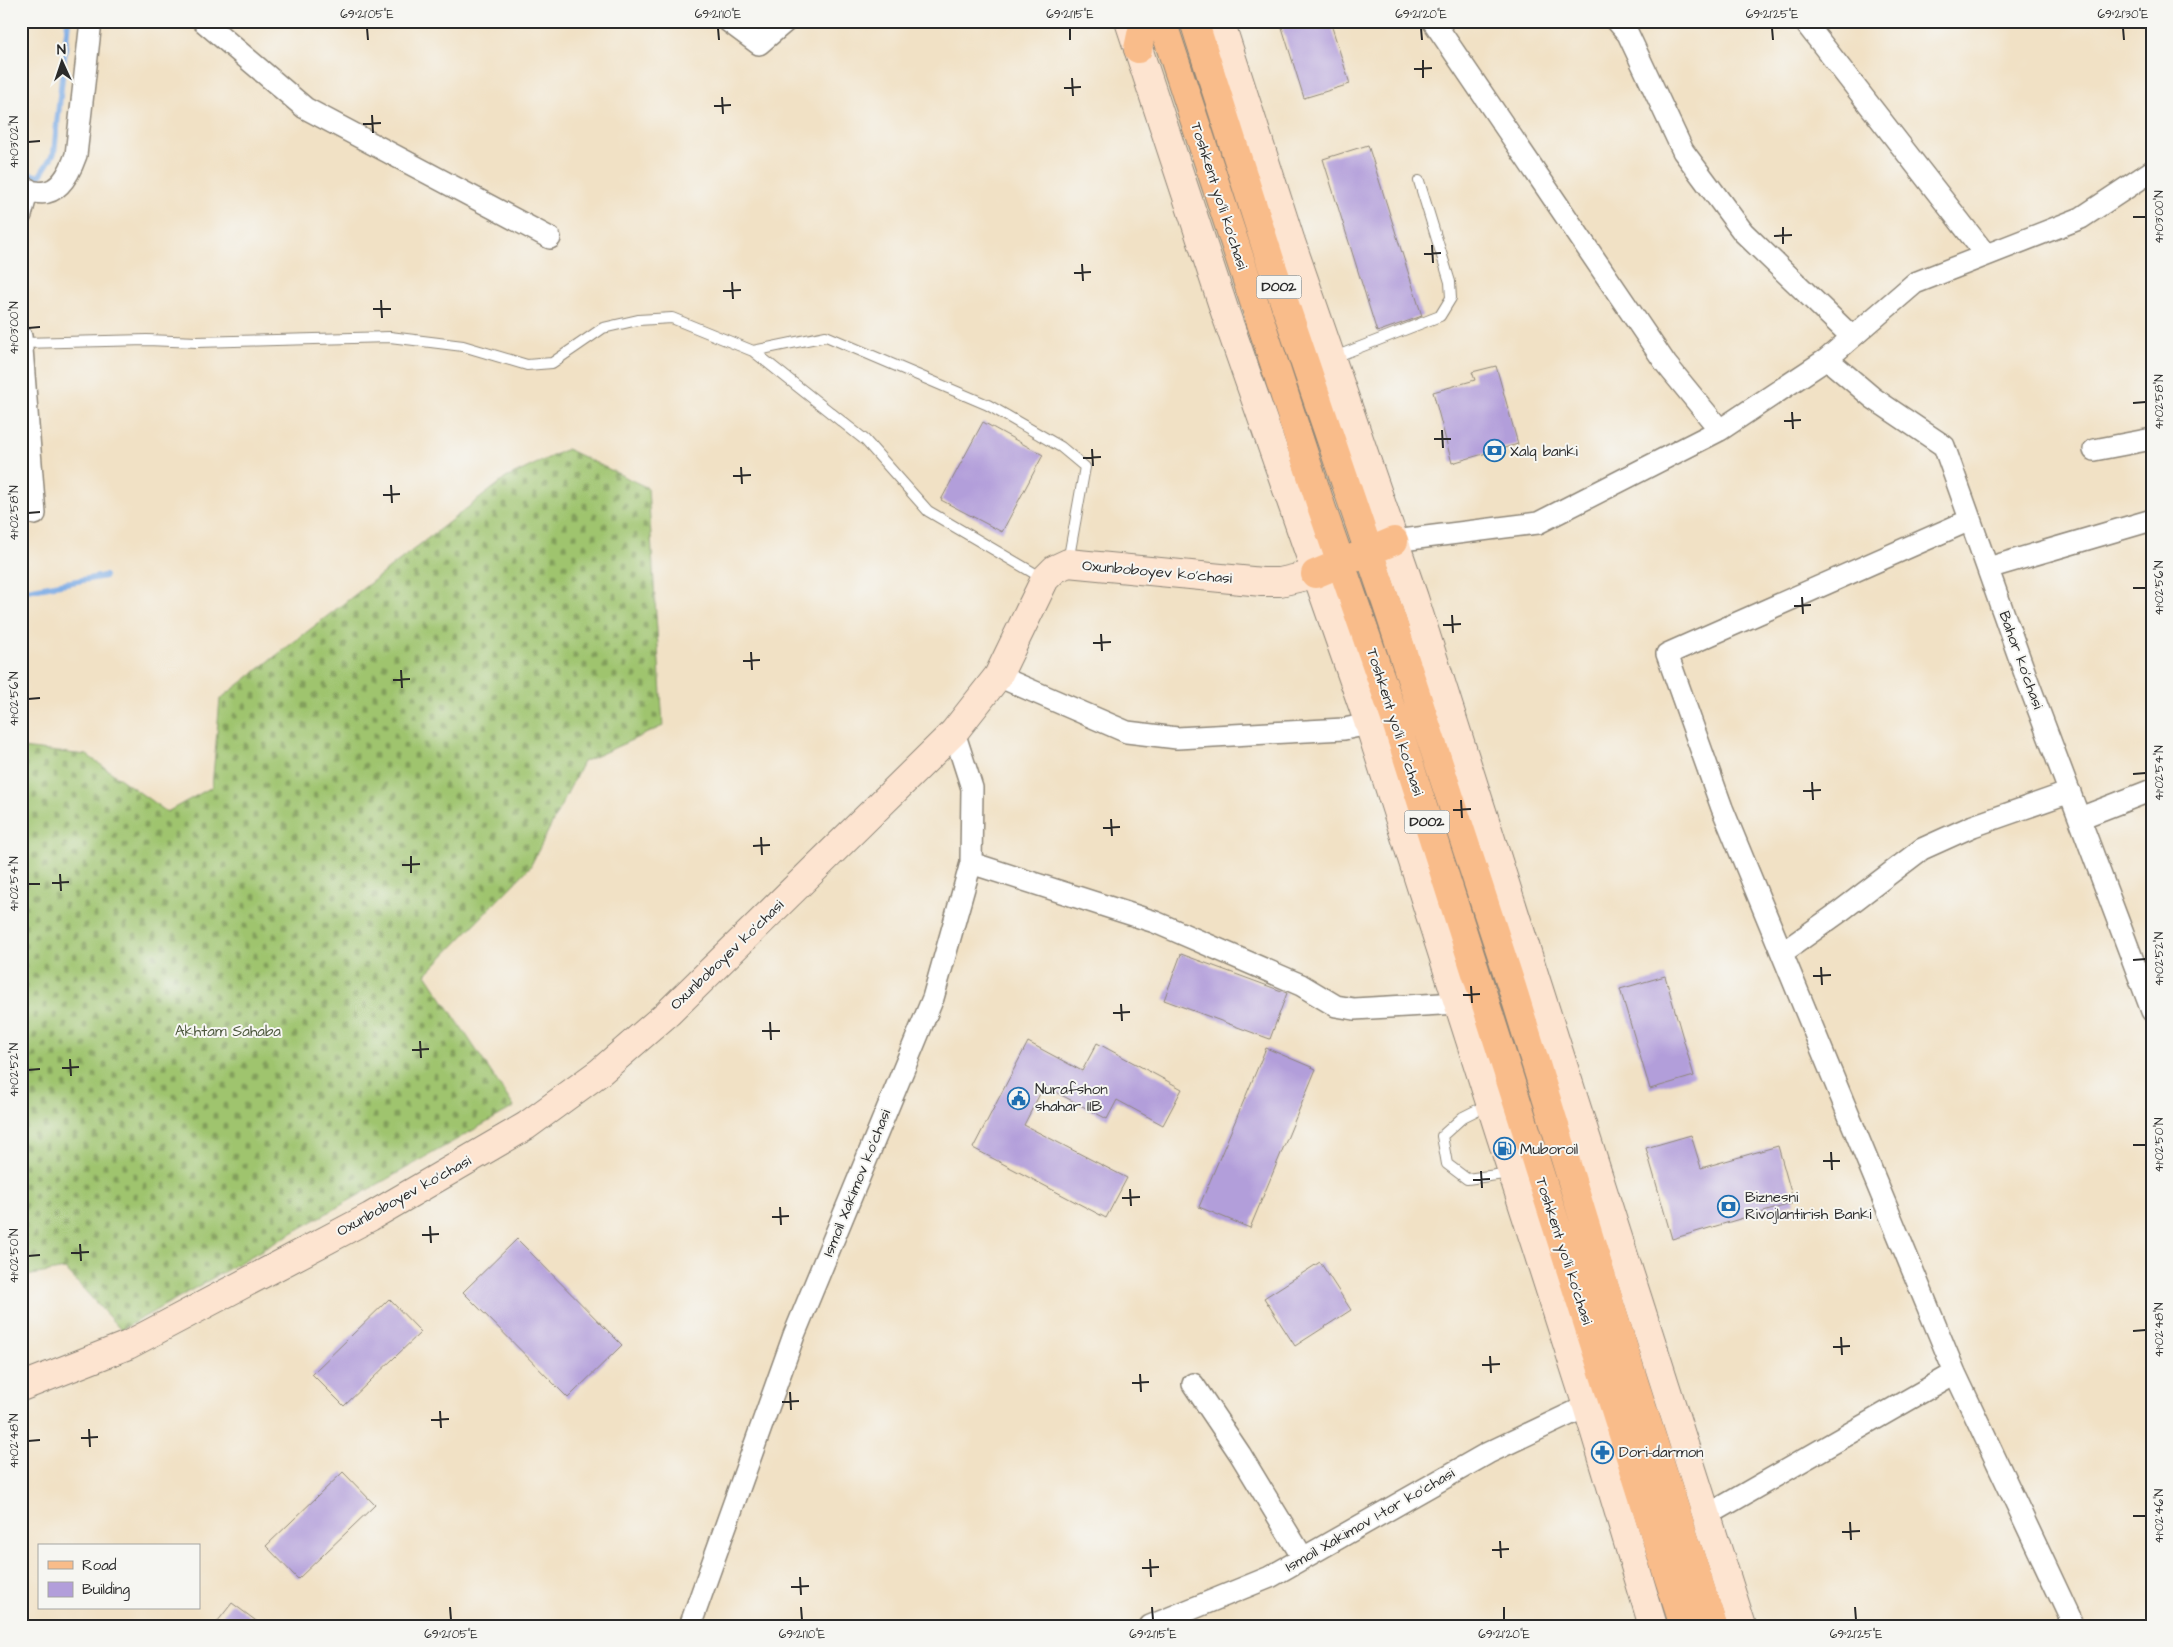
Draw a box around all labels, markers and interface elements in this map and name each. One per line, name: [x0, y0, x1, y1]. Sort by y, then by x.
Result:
text: 69°21'05"E: [340, 6, 394, 23]
text: 69°21'10"E: [695, 6, 741, 23]
text: 69°21'15"E: [1046, 6, 1094, 23]
text: 69°21'20"E: [1395, 6, 1447, 23]
text: 69°21'25"E: [1746, 6, 1798, 23]
text: 69°21'30"E: [2098, 6, 2148, 23]
north arrow: [38, 38, 88, 88]
text: N: [56, 40, 66, 60]
text: 41°03'02"N: [6, 115, 23, 168]
street label: Toshkent yo'li ko'chasi: [1184, 120, 1253, 273]
text: 41°03'00"N: [2151, 190, 2168, 244]
road number: D002: [1256, 276, 1302, 298]
text: 41°03'00"N: [6, 301, 23, 355]
text: 41°02'58"N: [2151, 374, 2168, 430]
bank icon: Xalq banki: [1482, 439, 1506, 463]
place label: Xalq banki: [1510, 441, 1578, 462]
text: 41°02'58"N: [6, 485, 23, 541]
street label: Oxunboboyev ko‘chasi: [1081, 555, 1234, 590]
text: 41°02'56"N: [2151, 560, 2168, 616]
street label: Bahor ko‘chasi: [1994, 608, 2049, 713]
street label: Toshkent yo'li ko'chasi: [1360, 646, 1429, 799]
text: 41°02'56"N: [6, 671, 23, 727]
text: 41°02'54"N: [2151, 745, 2168, 801]
road number: D002: [1404, 810, 1450, 834]
text: 41°02'54"N: [6, 856, 23, 912]
street label: Oxunboboyev ko‘chasi: [666, 895, 790, 1016]
text: 41°02'52"N: [2151, 931, 2168, 986]
park label: Akhtam Sahaba: [175, 1021, 281, 1042]
text: 41°02'52"N: [6, 1042, 23, 1097]
place label: Nurafshon shahar IIB: [1035, 1079, 1108, 1117]
public building icon: Nurafshon shahar IIB: [1007, 1086, 1031, 1110]
street label: Ismoil Xakimov ko‘chasi: [818, 1106, 896, 1260]
text: 41°02'50"N: [2151, 1117, 2168, 1173]
fuel station icon: Muboroil: [1492, 1137, 1516, 1161]
place label: Muboroil: [1520, 1139, 1578, 1160]
street label: Oxunboboyev ko‘chasi: [333, 1150, 476, 1243]
street label: Toshkent yo'li ko'chasi: [1529, 1175, 1598, 1328]
place label: Biznesni Rivojlantirish Banki: [1745, 1187, 1872, 1225]
bank icon: Biznesni Rivojlantirish Banki: [1717, 1194, 1741, 1218]
text: 41°02'50"N: [6, 1228, 23, 1284]
text: 41°02'48"N: [2151, 1302, 2168, 1358]
text: 41°02'48"N: [6, 1413, 23, 1469]
pharmacy icon: Dori-darmon: [1591, 1440, 1615, 1464]
place label: Dori-darmon: [1619, 1442, 1704, 1463]
street label: Ismoil Xakimov 1-tor ko‘chasi: [1281, 1462, 1459, 1577]
text: 41°02'46"N: [2151, 1488, 2168, 1543]
legend: [38, 1544, 200, 1610]
text: Road: [82, 1555, 117, 1576]
text: Building: [82, 1579, 130, 1601]
text: 69°21'05"E: [424, 1626, 478, 1643]
text: 69°21'10"E: [779, 1626, 825, 1643]
text: 69°21'15"E: [1129, 1626, 1177, 1643]
text: 69°21'20"E: [1478, 1626, 1530, 1643]
text: 69°21'25"E: [1830, 1626, 1882, 1643]

